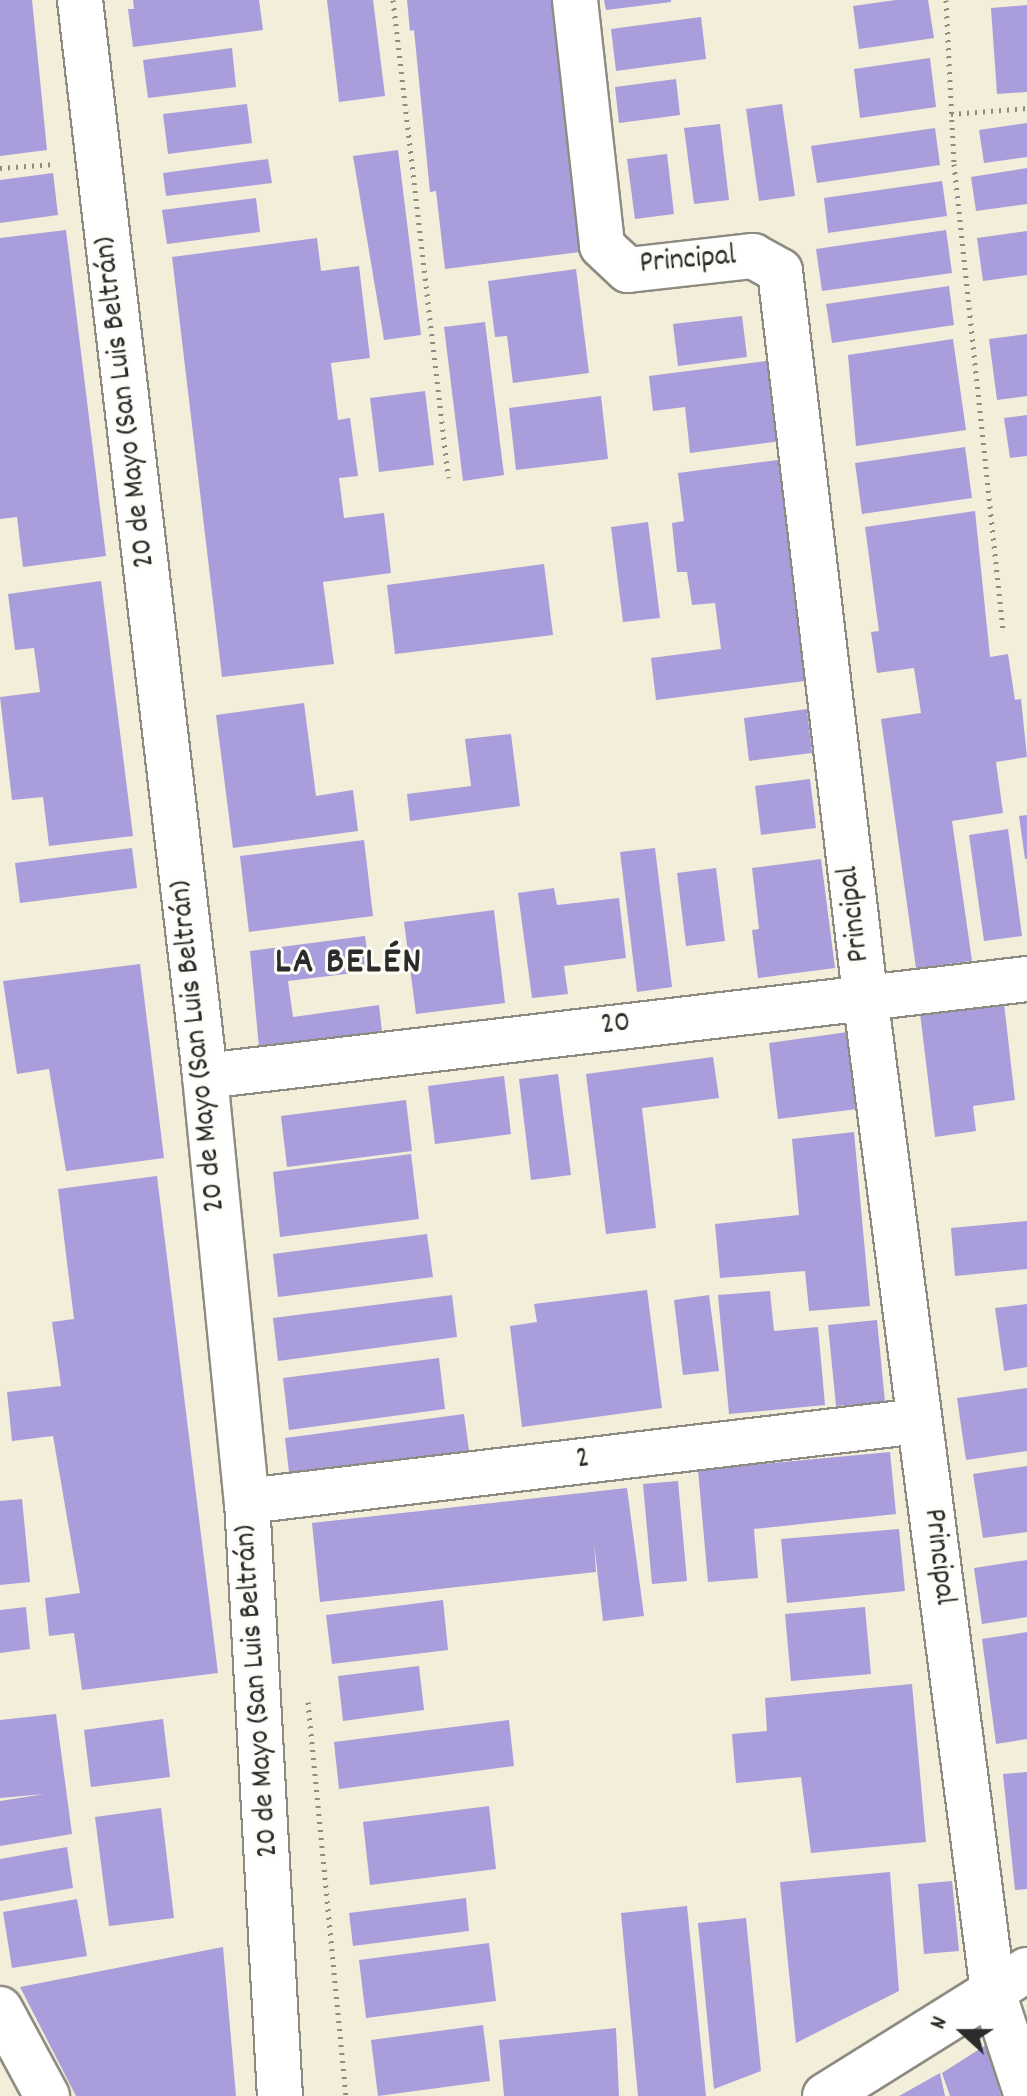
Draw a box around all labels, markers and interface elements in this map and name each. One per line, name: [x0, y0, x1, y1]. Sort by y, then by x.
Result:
street label: 20 de Mayo (San Luis Beltrán): [89, 234, 165, 570]
street label: Principal: [638, 240, 738, 284]
street label: Principal: [832, 864, 880, 964]
street label: 20 de Mayo (San Luis Beltrán): [165, 878, 235, 1214]
district label: LA BELÉN: [275, 941, 423, 987]
street label: 20: [599, 1006, 633, 1046]
street label: 2: [574, 1442, 592, 1480]
street label: Principal: [913, 1507, 961, 1607]
street label: 20 de Mayo (San Luis Beltrán): [229, 1524, 289, 1858]
north arrow: [923, 1992, 1003, 2072]
text: N: [924, 2013, 957, 2034]

